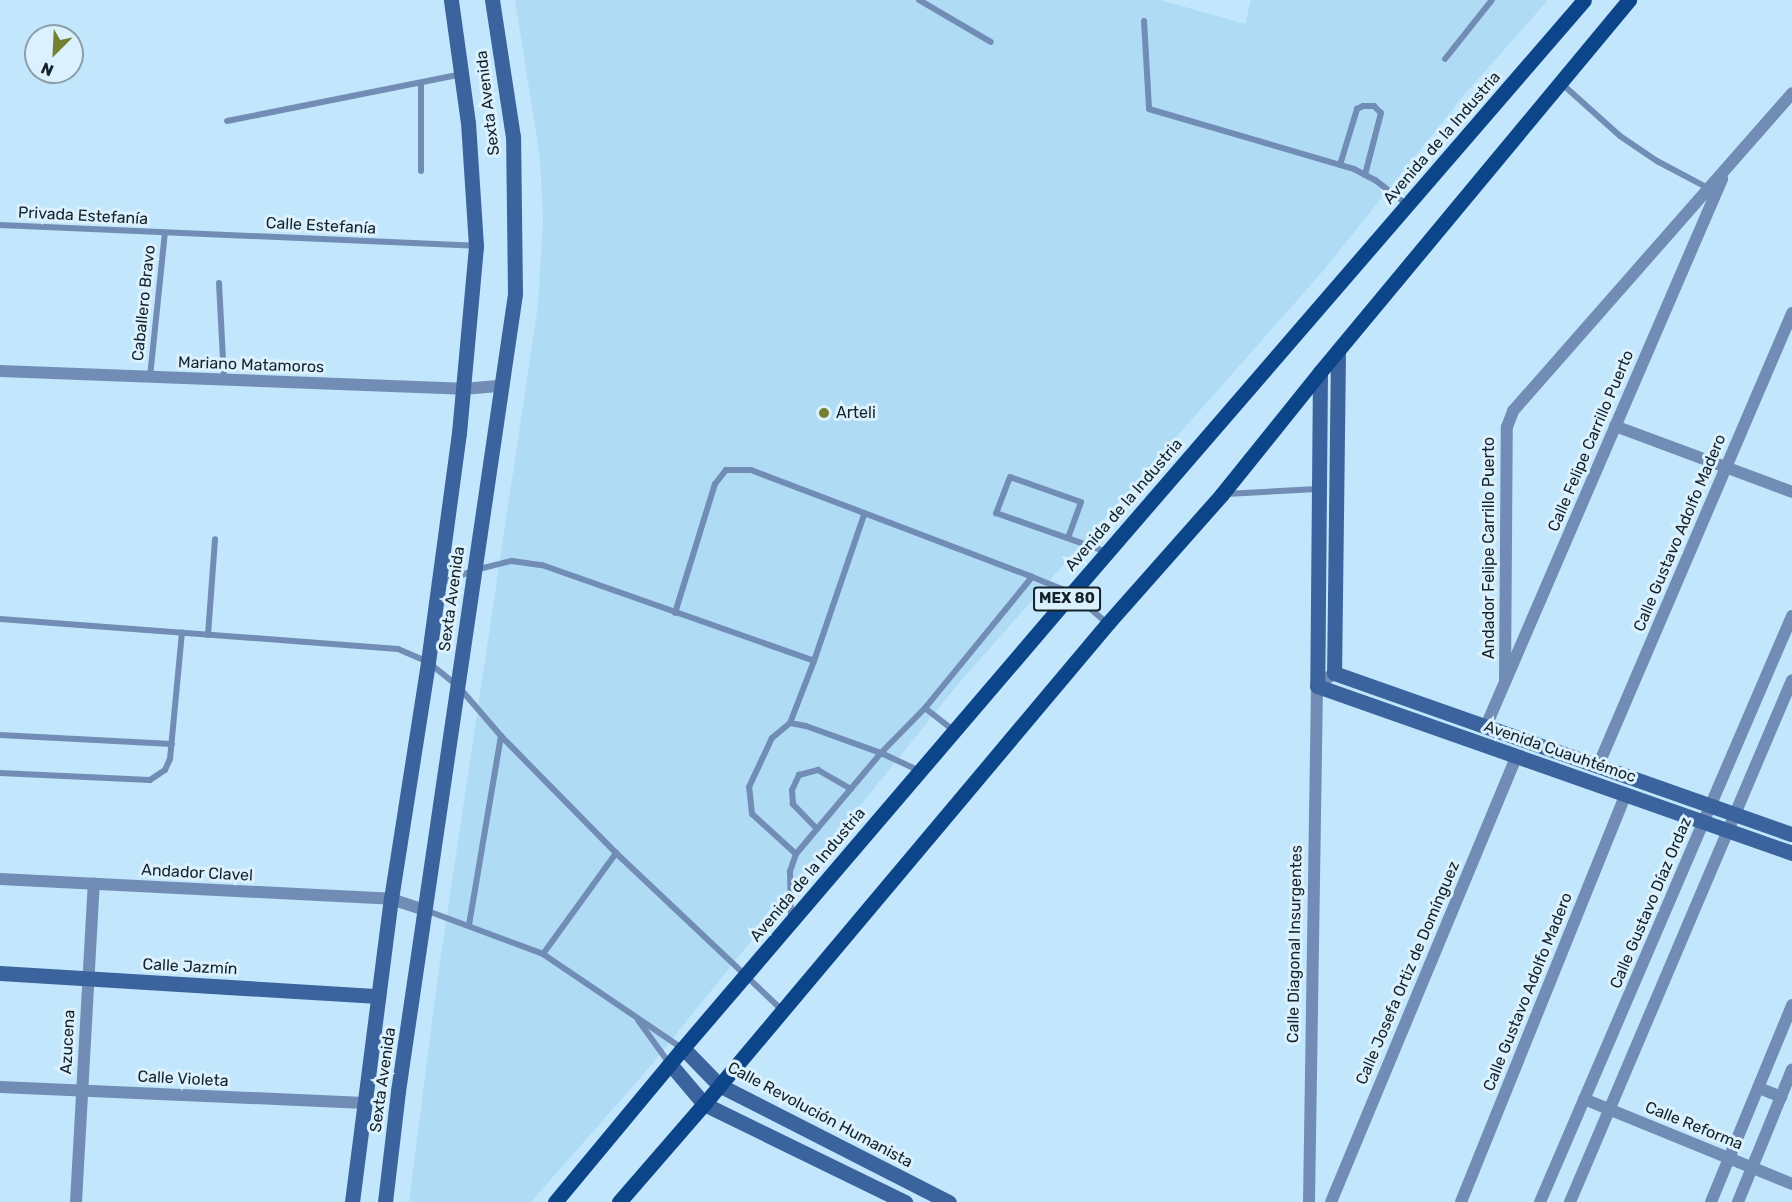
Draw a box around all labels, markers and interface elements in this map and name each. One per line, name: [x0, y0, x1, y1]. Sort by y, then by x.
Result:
north arrow: [24, 24, 84, 84]
street label: Sexta Avenida: [472, 49, 504, 157]
text: N: [38, 58, 56, 80]
street label: Avenida de la Industria: [1379, 68, 1505, 208]
street label: Privada Estefanía: [18, 203, 148, 229]
street label: Calle Estefanía: [265, 214, 377, 238]
street label: Caballero Bravo: [128, 244, 160, 362]
street label: Calle Felipe Carrillo Puerto: [1544, 347, 1638, 535]
street label: Mariano Matamoros: [178, 353, 324, 377]
place label: Arteli: [836, 403, 876, 423]
marker: Arteli: [817, 406, 831, 420]
street label: Calle Gustavo Adolfo Madero: [1630, 431, 1730, 635]
street label: Avenida de la Industria: [1061, 435, 1187, 575]
street label: Andador Felipe Carrillo Puerto: [1479, 437, 1499, 659]
street label: Sexta Avenida: [435, 545, 469, 653]
road number: MEX 80: [1032, 587, 1102, 611]
street label: Avenida Cuauhtémoc: [1482, 717, 1638, 787]
street label: Avenida de la Industria: [746, 804, 870, 946]
street label: Calle Gustavo Díaz Ordaz: [1606, 814, 1696, 992]
street label: Calle Diagonal Insurgentes: [1284, 845, 1306, 1043]
street label: Calle Josefa Ortiz de Domínguez: [1352, 858, 1464, 1088]
street label: Andador Clavel: [141, 860, 253, 886]
street label: Calle Gustavo Adolfo Madero: [1479, 890, 1577, 1094]
street label: Calle Jazmín: [142, 955, 238, 979]
street label: Azucena: [57, 1009, 79, 1075]
street label: Sexta Avenida: [366, 1026, 400, 1134]
street label: Calle Revolución Humanista: [724, 1058, 916, 1172]
street label: Calle Violeta: [137, 1067, 229, 1091]
street label: Calle Reforma: [1642, 1098, 1746, 1154]

